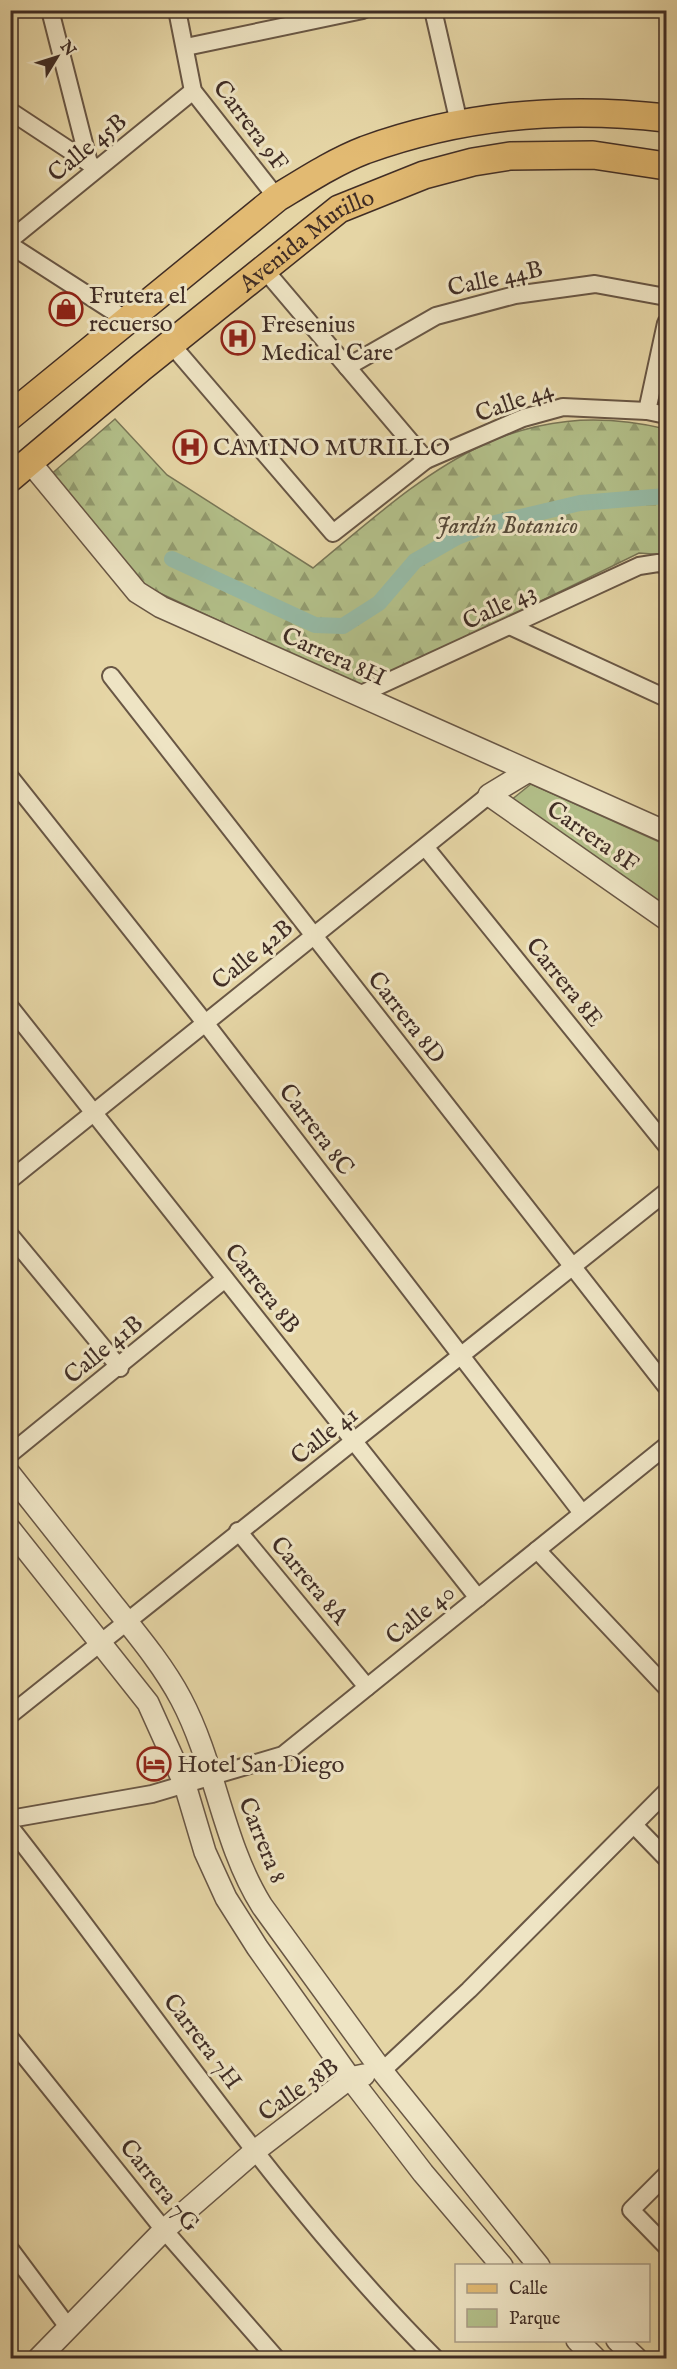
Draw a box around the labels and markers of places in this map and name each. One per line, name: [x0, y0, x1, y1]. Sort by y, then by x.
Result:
place label: Frutera el recuerso: [89, 281, 187, 340]
shop icon: Frutera el recuerso: [48, 291, 84, 327]
place label: Fresenius Medical Care: [261, 310, 393, 369]
hospital icon: Fresenius Medical Care: [220, 320, 256, 356]
hospital icon: CAMINO MURILLO: [172, 429, 208, 465]
place label: CAMINO MURILLO: [213, 433, 450, 464]
hotel icon: Hotel San Diego: [136, 1746, 172, 1782]
place label: Hotel San Diego: [177, 1750, 344, 1781]

